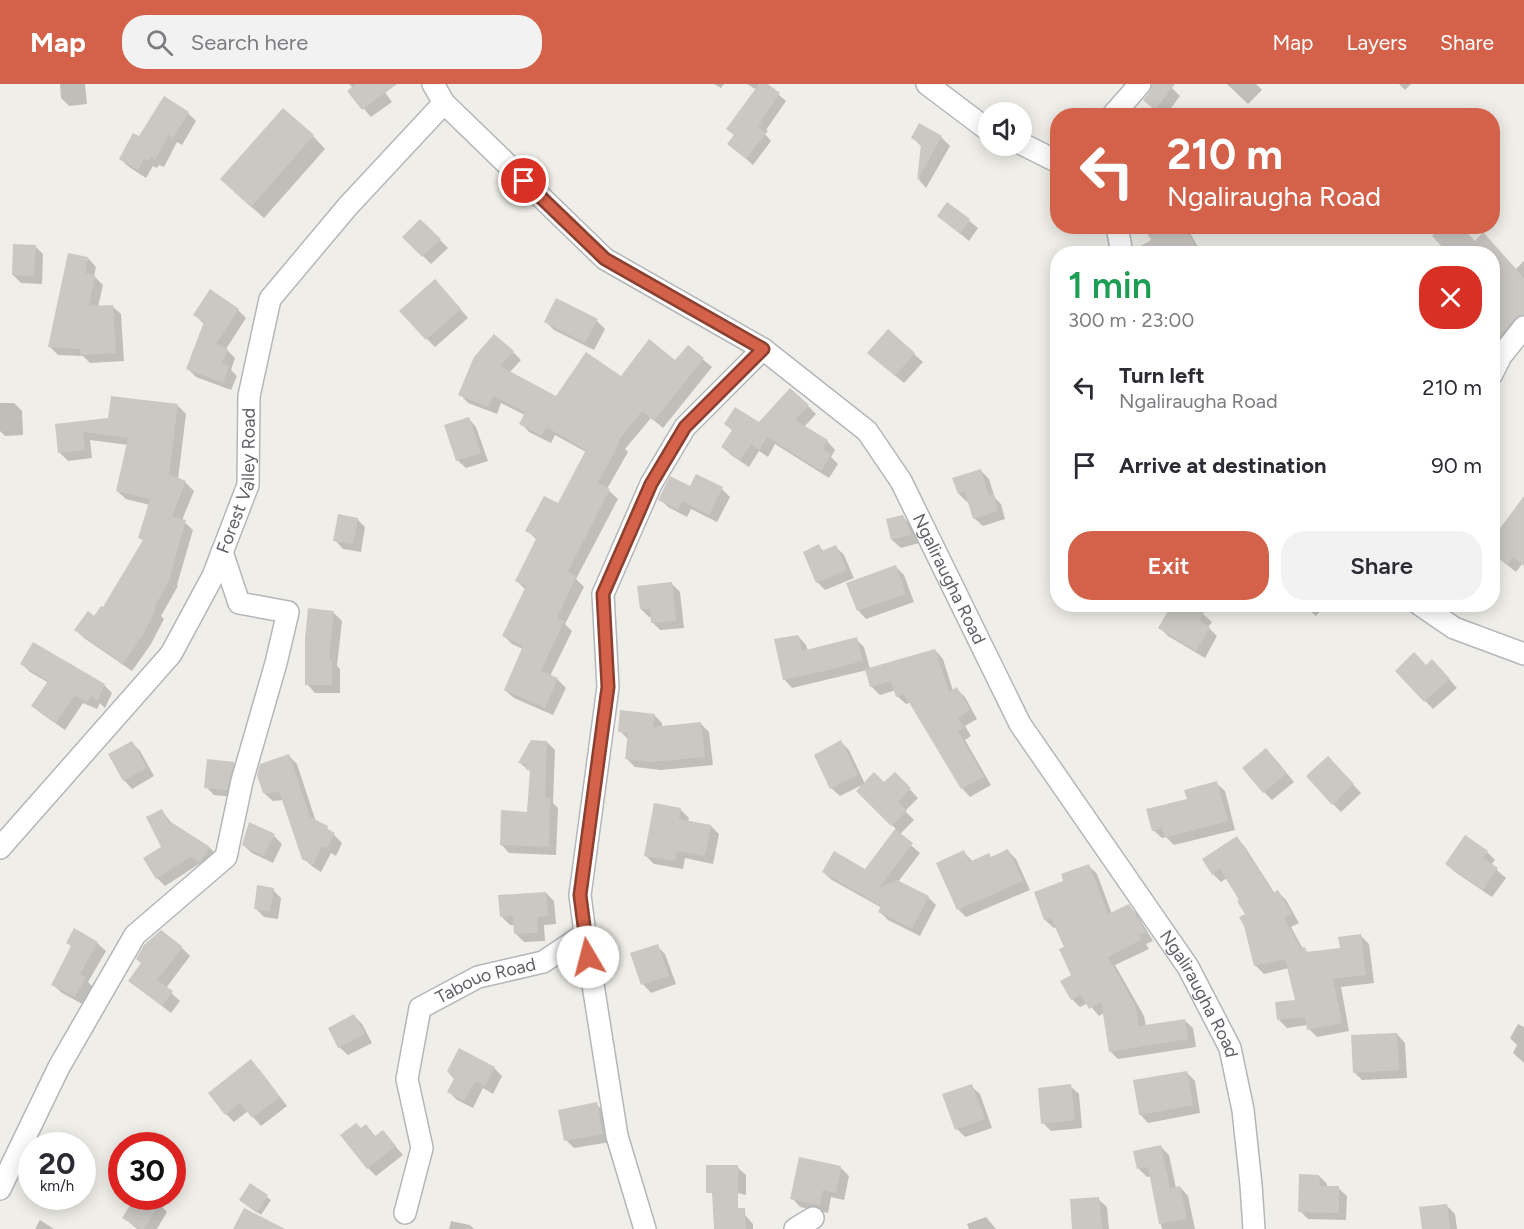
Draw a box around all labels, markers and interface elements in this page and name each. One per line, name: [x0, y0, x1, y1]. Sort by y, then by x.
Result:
search box: [122, 15, 542, 69]
text: Map: [30, 25, 86, 59]
icon: search: [143, 26, 176, 59]
text: Search here: [191, 29, 308, 56]
text: Map: [1273, 30, 1313, 55]
text: Layers: [1346, 30, 1407, 55]
text: Share: [1440, 30, 1494, 55]
map controls: [978, 102, 1032, 156]
button: sound: [978, 102, 1032, 156]
text: 210 m: [1167, 129, 1283, 180]
icon: left: [1068, 132, 1146, 210]
pin: [498, 155, 549, 206]
icon: arrive: [507, 164, 540, 197]
text: Ngaliraugha Road: [1167, 180, 1381, 213]
text: 1 min: [1068, 264, 1152, 307]
button: close: [1419, 266, 1482, 329]
text: 300 m · 23:00: [1068, 308, 1194, 332]
text: Turn left: [1119, 362, 1205, 389]
icon: left: [1068, 371, 1101, 404]
text: 210 m: [1422, 374, 1482, 401]
text: Ngaliraugha Road: [1119, 389, 1278, 413]
street label: Forest Valley Road: [212, 408, 260, 557]
icon: arrive: [1068, 449, 1101, 482]
text: Arrive at destination: [1119, 452, 1327, 479]
text: 90 m: [1431, 452, 1482, 479]
street label: Ngaliraugha Road: [908, 510, 990, 648]
button: Exit: [1068, 531, 1269, 600]
button: Share: [1281, 531, 1482, 600]
position arrow: [556, 925, 620, 989]
street label: Ngaliraugha Road: [1155, 926, 1243, 1059]
street label: Tabouo Road: [432, 953, 538, 1009]
speed limit sign: 30: [108, 1132, 186, 1210]
text: 20: [39, 1145, 75, 1182]
text: km/h: [40, 1177, 74, 1195]

